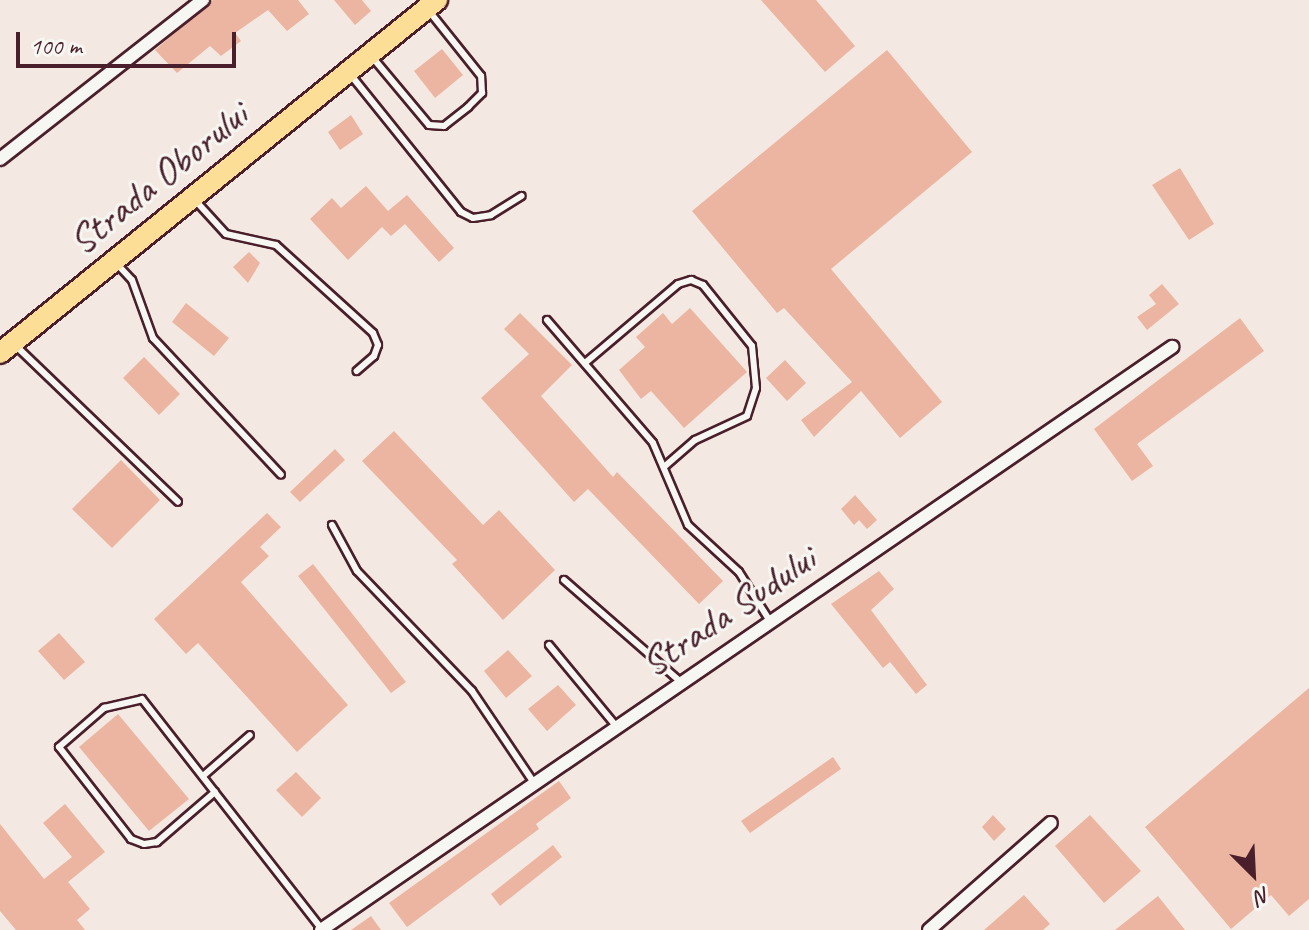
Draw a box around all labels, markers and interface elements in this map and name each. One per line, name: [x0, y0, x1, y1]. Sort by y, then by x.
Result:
scale bar: [20, 16, 240, 66]
text: 100 m: [30, 31, 82, 61]
street label: Strada Oborului: [59, 91, 257, 265]
street label: Strada Sudului: [632, 535, 824, 687]
north arrow: [1213, 834, 1293, 914]
text: N: [1251, 880, 1275, 911]

